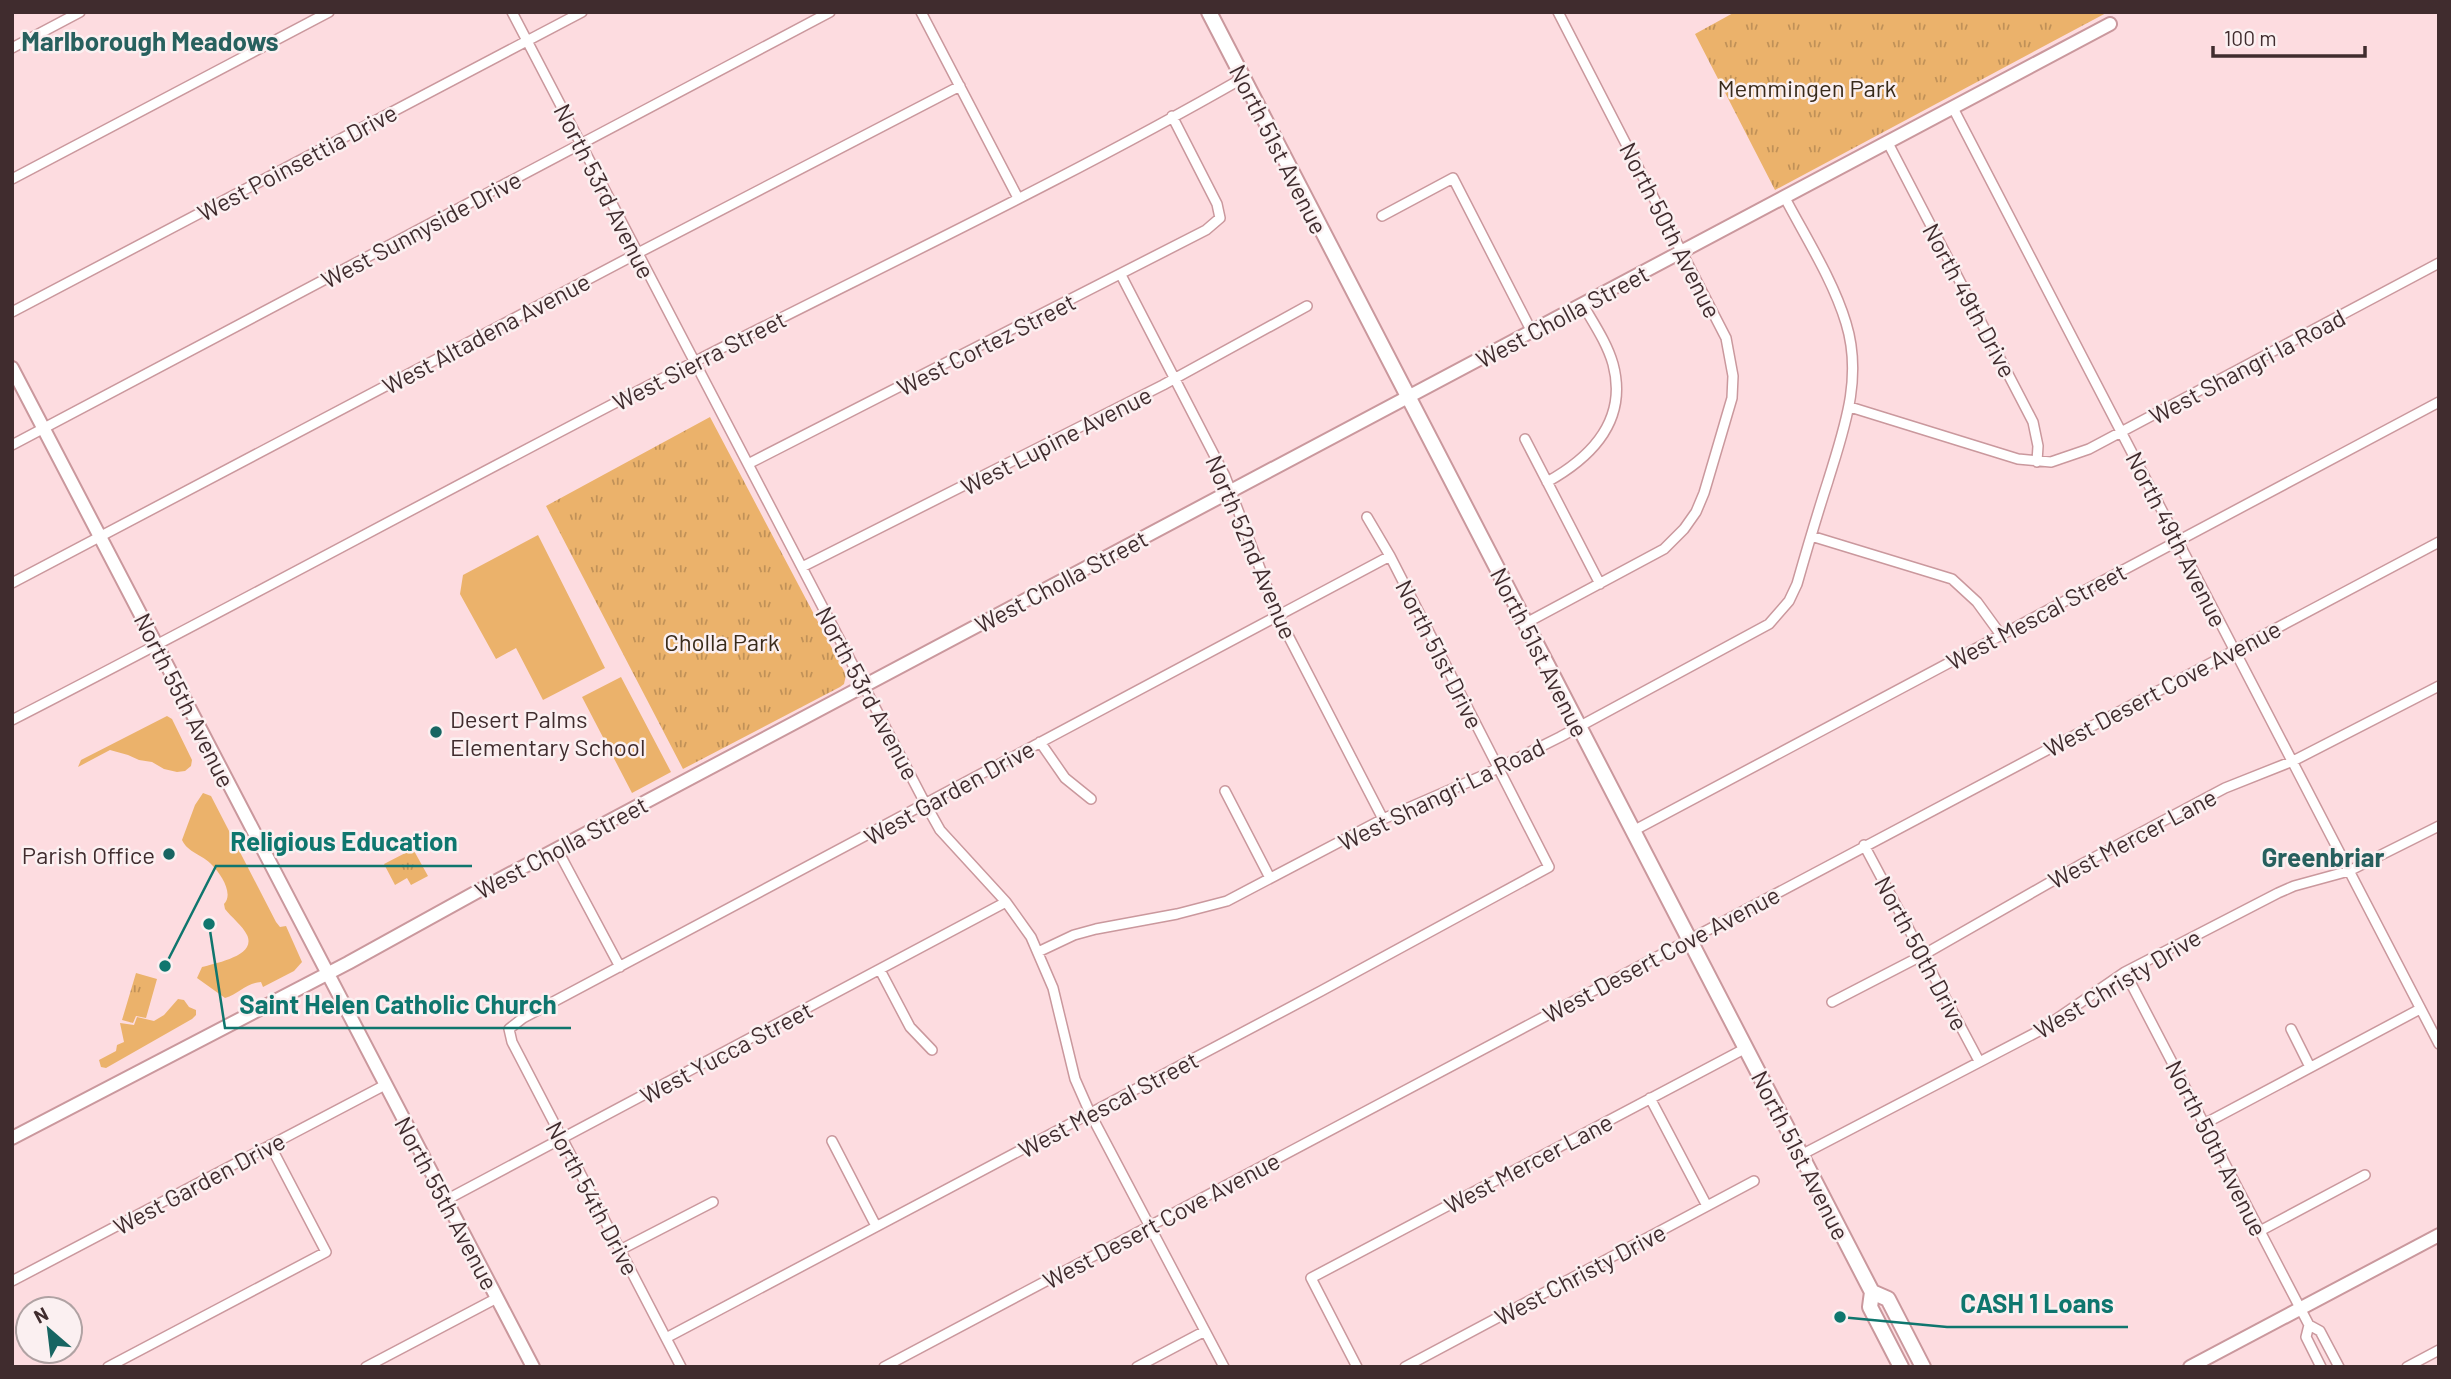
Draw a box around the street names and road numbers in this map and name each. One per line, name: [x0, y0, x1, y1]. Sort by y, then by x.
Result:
street label: North 51st Avenue: [1224, 59, 1334, 239]
street label: West Poinsettia Drive: [192, 97, 402, 227]
street label: North 53rd Avenue: [548, 99, 662, 283]
street label: North 50th Avenue: [1614, 137, 1728, 323]
street label: West Sunnyside Drive: [316, 164, 526, 294]
street label: North 49th Drive: [1917, 218, 2023, 382]
street label: West Cholla Street: [1471, 258, 1653, 374]
street label: West Altadena Avenue: [377, 266, 595, 400]
street label: West Cortez Street: [892, 286, 1080, 402]
street label: West Shangri la Road: [2144, 302, 2350, 430]
street label: West Sierra Street: [608, 304, 790, 416]
street label: West Lupine Avenue: [956, 379, 1156, 501]
street label: North 49th Avenue: [2120, 446, 2234, 632]
street label: North 52nd Avenue: [1200, 451, 1304, 643]
street label: West Cholla Street: [970, 523, 1152, 639]
street label: West Mescal Street: [1941, 556, 2131, 676]
street label: North 51st Avenue: [1485, 562, 1595, 742]
street label: North 51st Drive: [1390, 575, 1490, 733]
street label: North 53rd Avenue: [810, 601, 926, 785]
street label: North 55th Avenue: [128, 608, 242, 792]
street label: West Desert Cove Avenue: [2039, 613, 2285, 763]
street label: West Shangri La Road: [1333, 731, 1549, 857]
street label: West Garden Drive: [859, 733, 1039, 851]
street label: West Mercer Lane: [2043, 781, 2221, 895]
street label: West Cholla Street: [470, 789, 652, 905]
street label: North 50th Drive: [1869, 871, 1975, 1035]
street label: West Desert Cove Avenue: [1538, 879, 1784, 1029]
street label: West Christy Drive: [2028, 922, 2206, 1044]
street label: West Yucca Street: [635, 994, 817, 1110]
street label: West Mescal Street: [1013, 1044, 1203, 1164]
street label: North 50th Avenue: [2160, 1055, 2274, 1241]
street label: North 51st Avenue: [1746, 1065, 1856, 1245]
street label: West Mercer Lane: [1439, 1106, 1617, 1220]
street label: North 55th Avenue: [389, 1111, 505, 1295]
street label: North 54th Drive: [540, 1116, 646, 1280]
street label: West Garden Drive: [108, 1126, 290, 1240]
street label: West Desert Cove Avenue: [1038, 1145, 1284, 1295]
street label: West Christy Drive: [1490, 1217, 1670, 1331]

